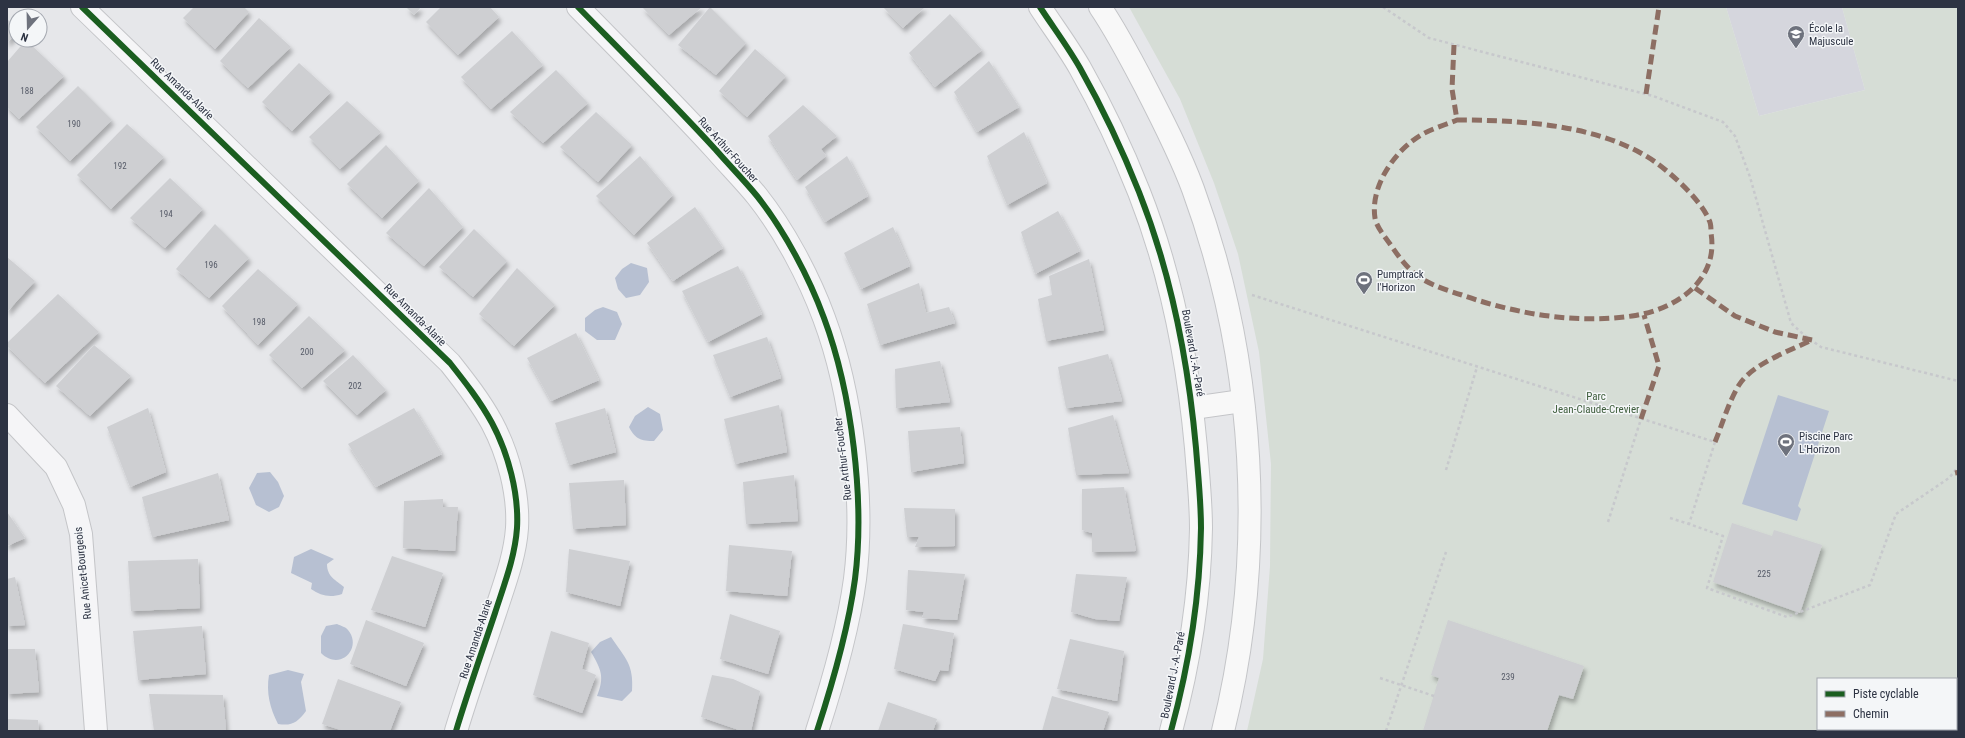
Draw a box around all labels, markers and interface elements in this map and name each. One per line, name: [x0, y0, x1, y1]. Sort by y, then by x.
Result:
north arrow: [8, 8, 48, 48]
place label: École la Majuscule: [1809, 22, 1853, 48]
school or university icon: École la Majuscule: [1786, 24, 1806, 49]
text: N: [19, 30, 30, 44]
street label: Rue Amanda-Alarie: [148, 56, 216, 122]
house number: 188: [20, 86, 34, 96]
street label: Rue Arthur-Foucher: [695, 115, 761, 186]
house number: 190: [67, 119, 81, 129]
house number: 192: [113, 161, 127, 171]
house number: 194: [159, 209, 173, 219]
house number: 196: [204, 260, 218, 270]
place label: Pumptrack l'Horizon: [1377, 268, 1424, 294]
sports icon: Pumptrack l'Horizon: [1354, 270, 1374, 295]
street label: Rue Amanda-Alarie: [381, 281, 449, 349]
street label: Boulevard J.-A.-Paré: [1179, 308, 1207, 398]
house number: 198: [252, 317, 266, 327]
house number: 200: [300, 347, 314, 357]
house number: 202: [348, 381, 362, 391]
park label: Parc Jean-Claude-Crevier: [1553, 390, 1640, 416]
street label: Rue Arthur-Foucher: [831, 416, 855, 501]
place label: Piscine Parc L'Horizon: [1799, 430, 1853, 456]
sports icon: Piscine Parc L'Horizon: [1776, 432, 1796, 457]
street label: Rue Anicet-Bourgeois: [72, 526, 94, 620]
house number: 225: [1757, 569, 1771, 579]
street label: Rue Amanda-Alarie: [457, 598, 495, 680]
street label: Boulevard J.-A.-Paré: [1158, 630, 1188, 720]
house number: 239: [1501, 672, 1515, 682]
legend: [1817, 678, 1957, 730]
text: Piste cyclable: [1853, 687, 1919, 701]
text: Chemin: [1853, 707, 1889, 721]

